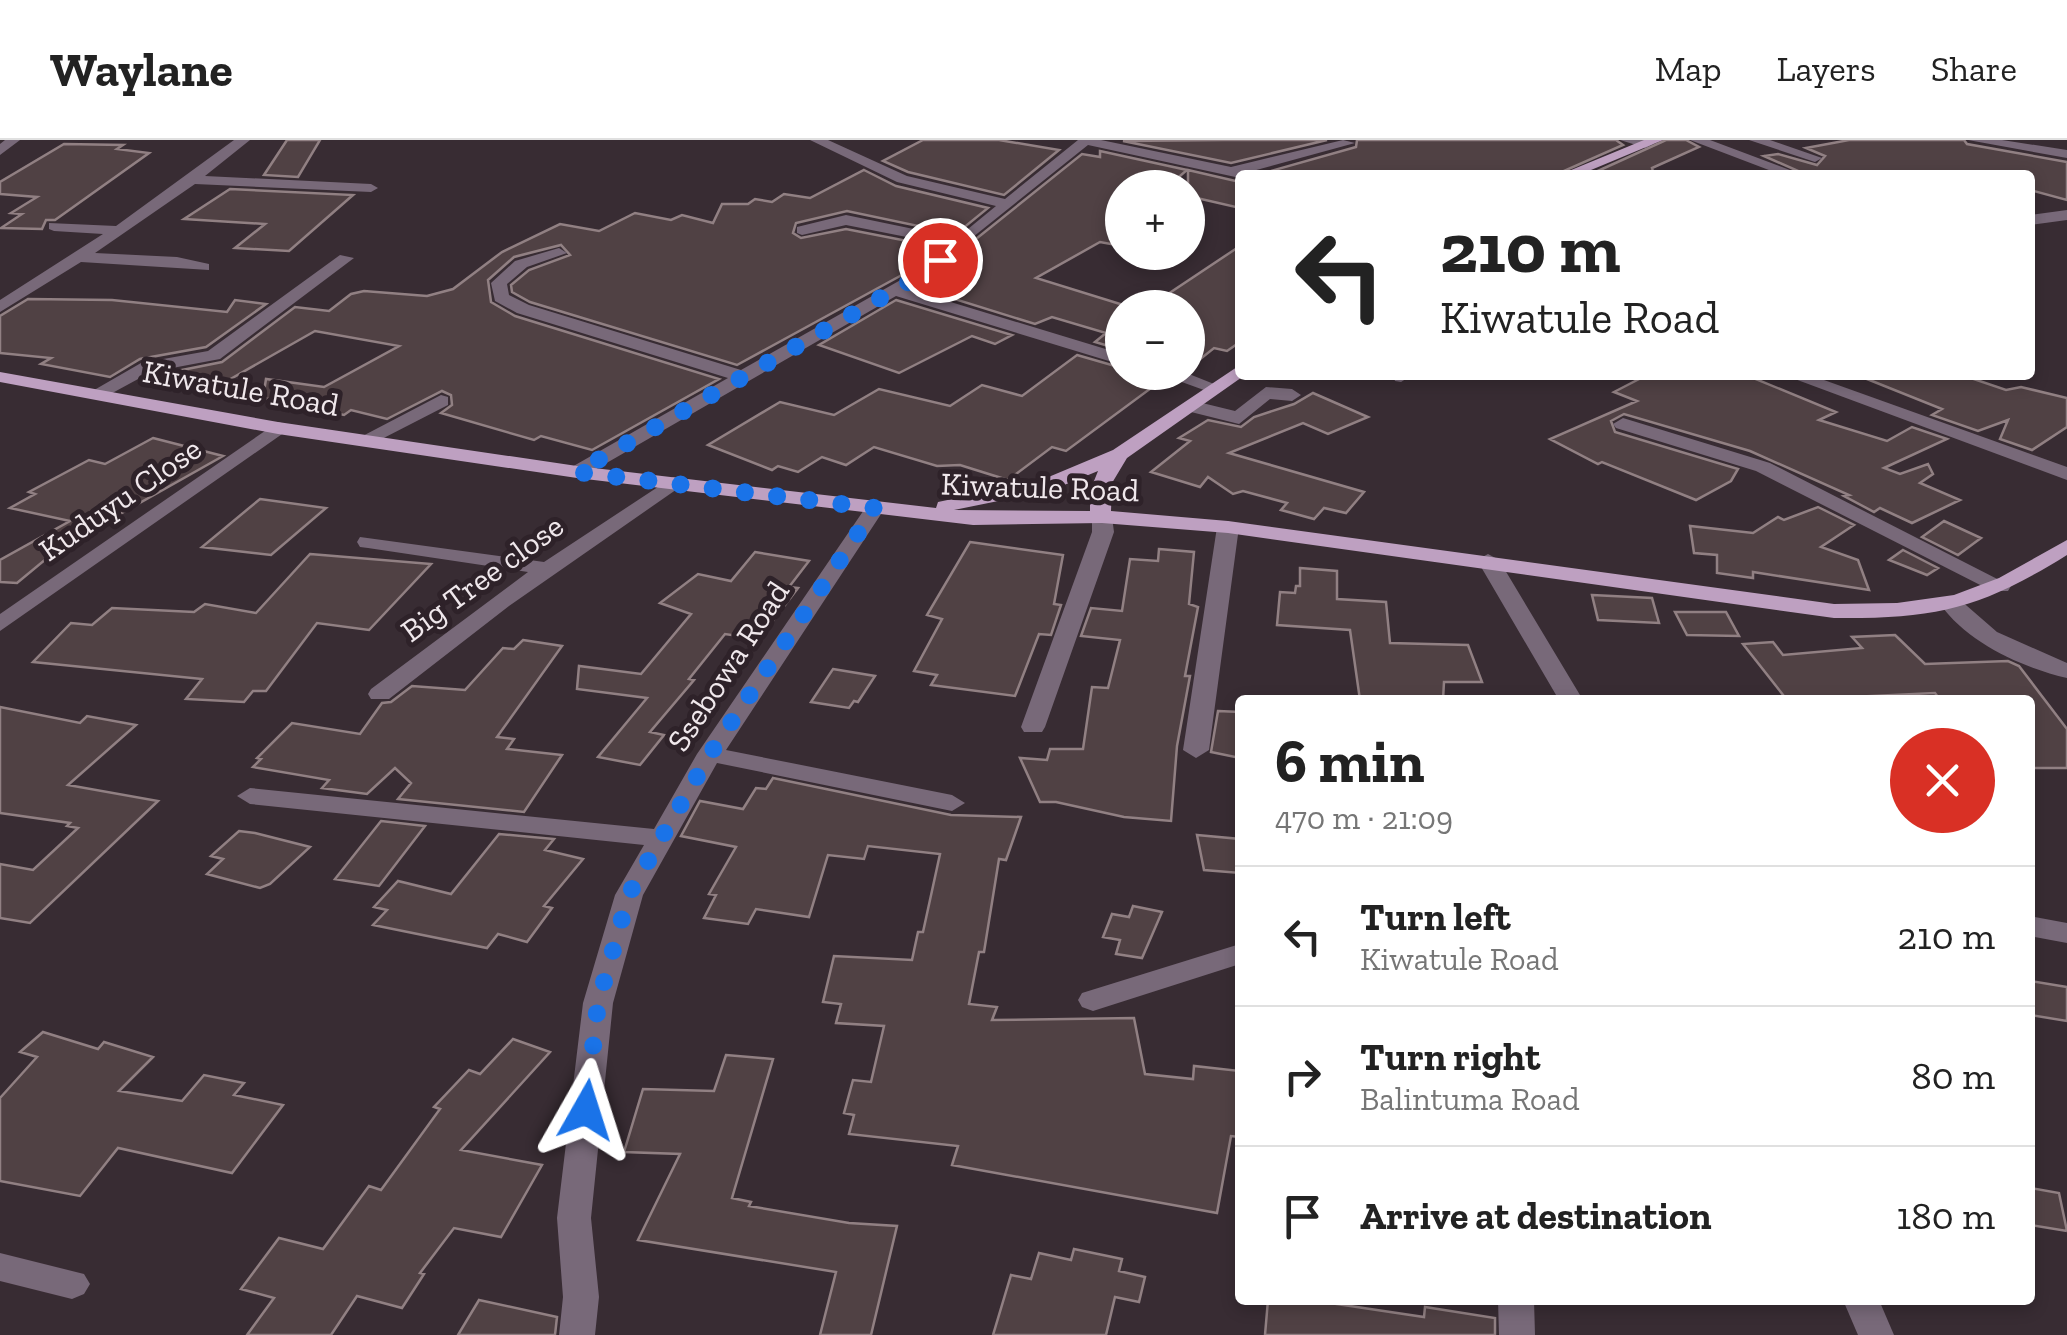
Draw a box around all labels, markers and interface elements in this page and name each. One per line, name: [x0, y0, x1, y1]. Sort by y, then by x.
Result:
text: Waylane: [50, 41, 233, 98]
text: Map: [1655, 48, 1722, 90]
text: Layers: [1777, 48, 1876, 90]
text: Share: [1931, 48, 2017, 90]
map controls: [1105, 170, 1205, 390]
button: +: [1105, 170, 1205, 270]
text: 210 m: [1440, 206, 1621, 290]
icon: left: [1275, 210, 1405, 340]
pin: [898, 218, 983, 303]
icon: arrive: [913, 233, 968, 288]
button: −: [1105, 290, 1205, 390]
text: Kiwatule Road: [1440, 291, 1719, 345]
street label: Kiwatule Road: [140, 352, 342, 424]
street label: Kuduyu Close: [31, 429, 209, 569]
street label: Kiwatule Road: [940, 465, 1140, 509]
street label: Big Tree close: [393, 506, 571, 650]
street label: Ssebowa Road: [659, 573, 797, 758]
text: 6 min: [1275, 725, 1424, 797]
button: close: [1890, 728, 1995, 833]
text: 470 m · 21:09: [1275, 799, 1453, 837]
text: Turn left: [1360, 894, 1511, 940]
icon: left: [1275, 909, 1330, 964]
text: 210 m: [1897, 913, 1995, 959]
text: Kiwatule Road: [1360, 940, 1559, 978]
text: Turn right: [1360, 1034, 1540, 1080]
icon: right: [1275, 1049, 1330, 1104]
text: 80 m: [1911, 1053, 1995, 1099]
position arrow: [534, 1058, 638, 1162]
text: Balintuma Road: [1360, 1080, 1580, 1118]
icon: arrive: [1275, 1189, 1330, 1244]
text: Arrive at destination: [1360, 1193, 1711, 1239]
text: 180 m: [1897, 1193, 1995, 1239]

